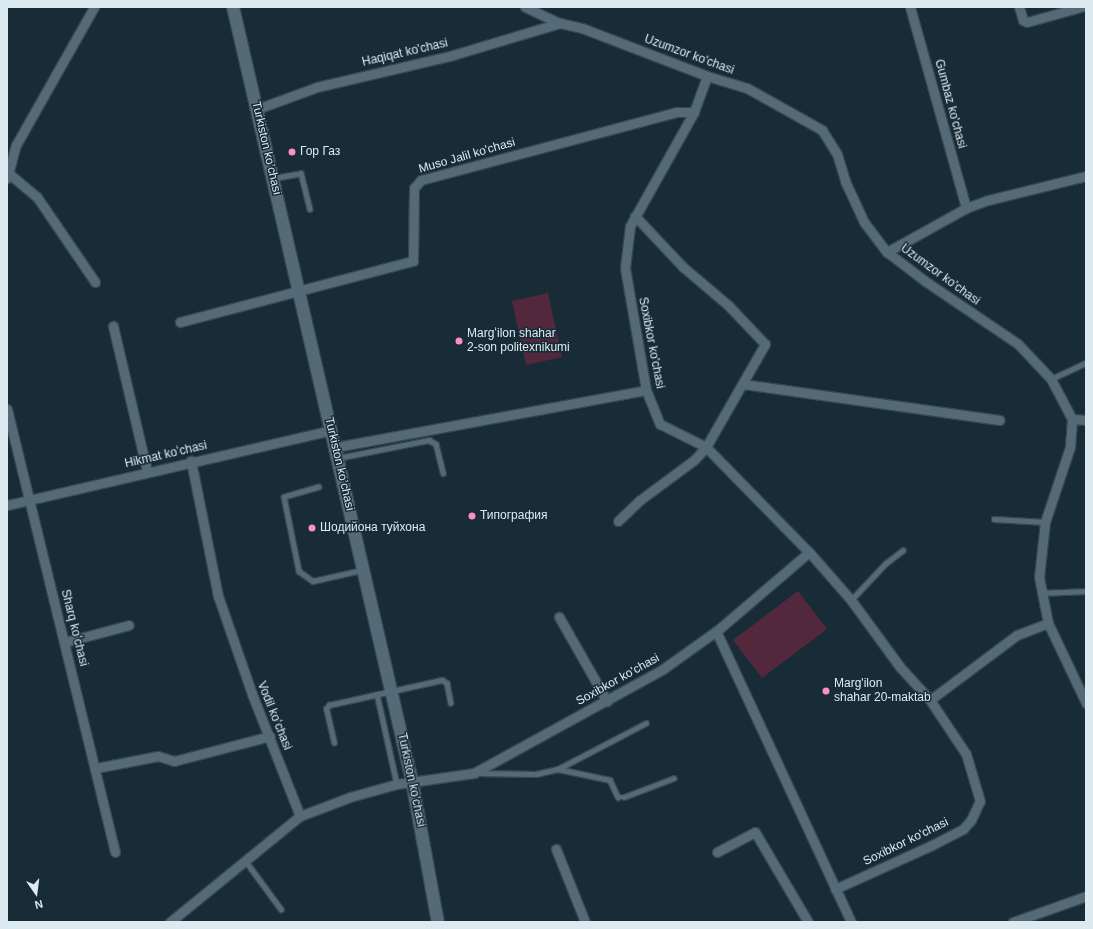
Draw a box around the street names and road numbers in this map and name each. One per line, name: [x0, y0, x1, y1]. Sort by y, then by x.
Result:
street label: Uzumzor ko'chasi: [642, 32, 736, 78]
street label: Haqiqat ko'chasi: [361, 36, 449, 70]
street label: Gumbaz ko'chasi: [931, 58, 969, 150]
street label: Turkiston ko’chasi: [248, 100, 284, 196]
street label: Muso Jalil ko'chasi: [417, 135, 517, 177]
street label: Uzumzor ko'chasi: [898, 241, 982, 309]
street label: Soxibkor ko'chasi: [635, 296, 667, 390]
street label: Turkiston ko’chasi: [321, 416, 357, 512]
street label: Hikmat koʻchasi: [123, 439, 209, 471]
street label: Sharq koʻchasi: [57, 588, 91, 668]
street label: Soxibkor ko'chasi: [574, 651, 662, 709]
street label: Vodil koʻchasi: [254, 680, 294, 752]
street label: Turkiston ko’chasi: [394, 732, 428, 828]
street label: Soxibkor ko'chasi: [861, 815, 951, 869]

